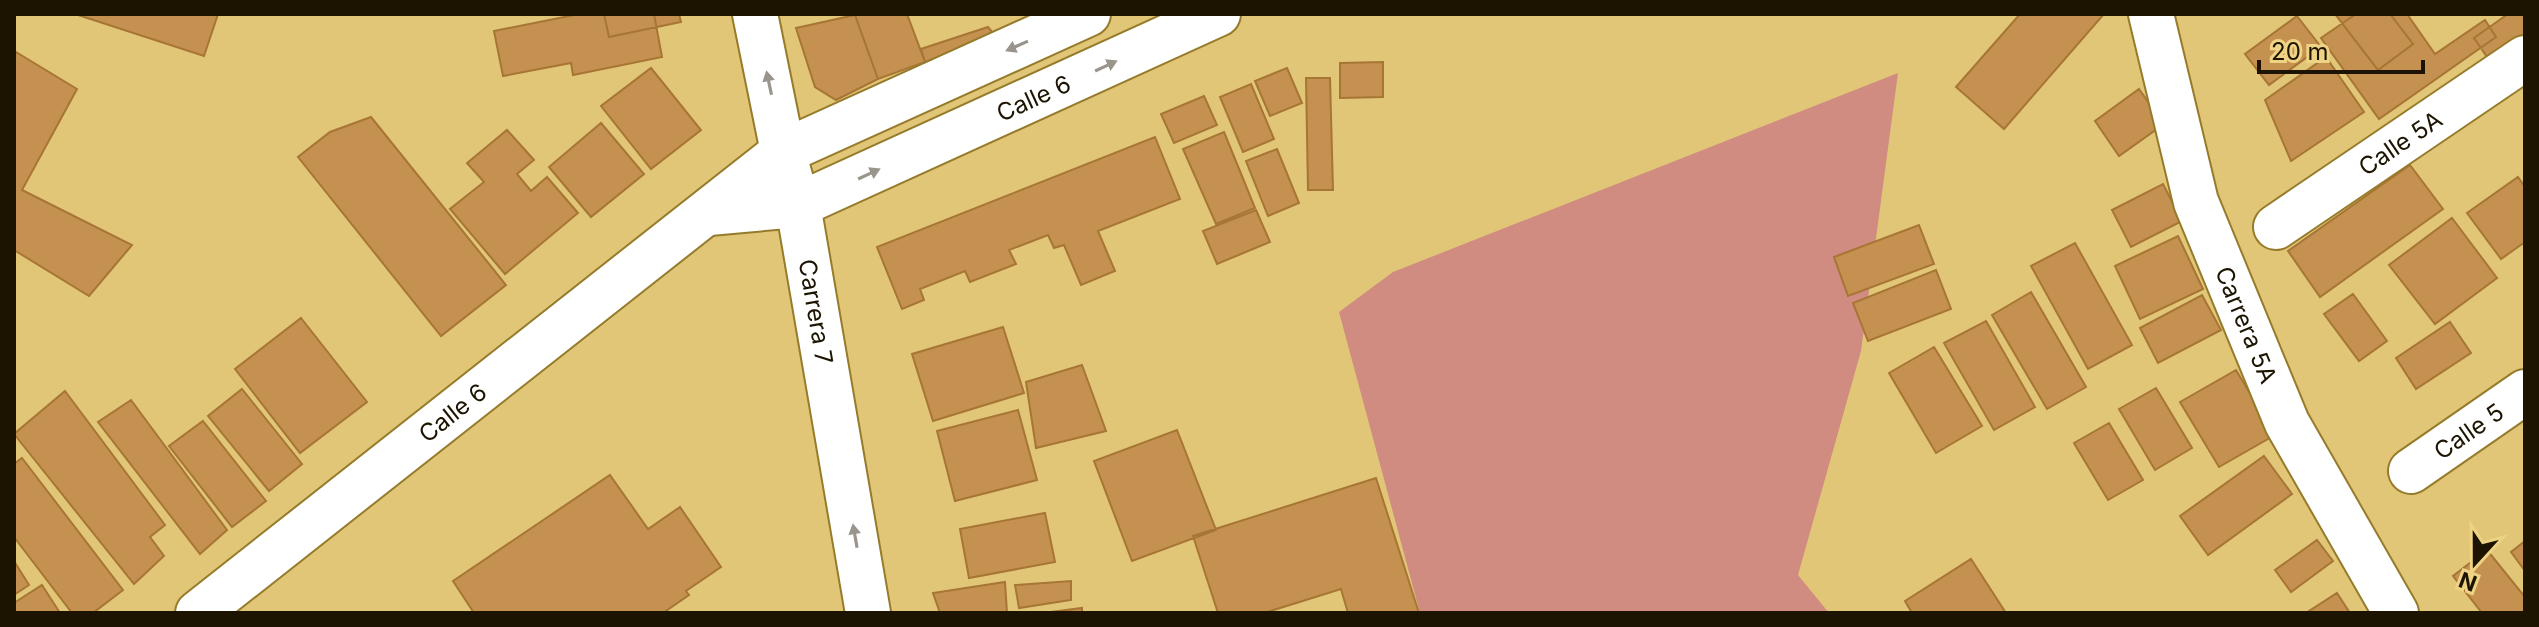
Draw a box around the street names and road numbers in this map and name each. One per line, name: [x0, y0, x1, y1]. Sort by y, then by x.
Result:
street label: Calle 6: [992, 69, 1075, 127]
street label: Calle 5A: [2353, 104, 2447, 181]
street label: Carrera 7: [793, 257, 840, 366]
street label: Carrera 5A: [2210, 262, 2283, 387]
street label: Calle 6: [413, 377, 492, 448]
street label: Calle 5: [2428, 397, 2509, 465]

